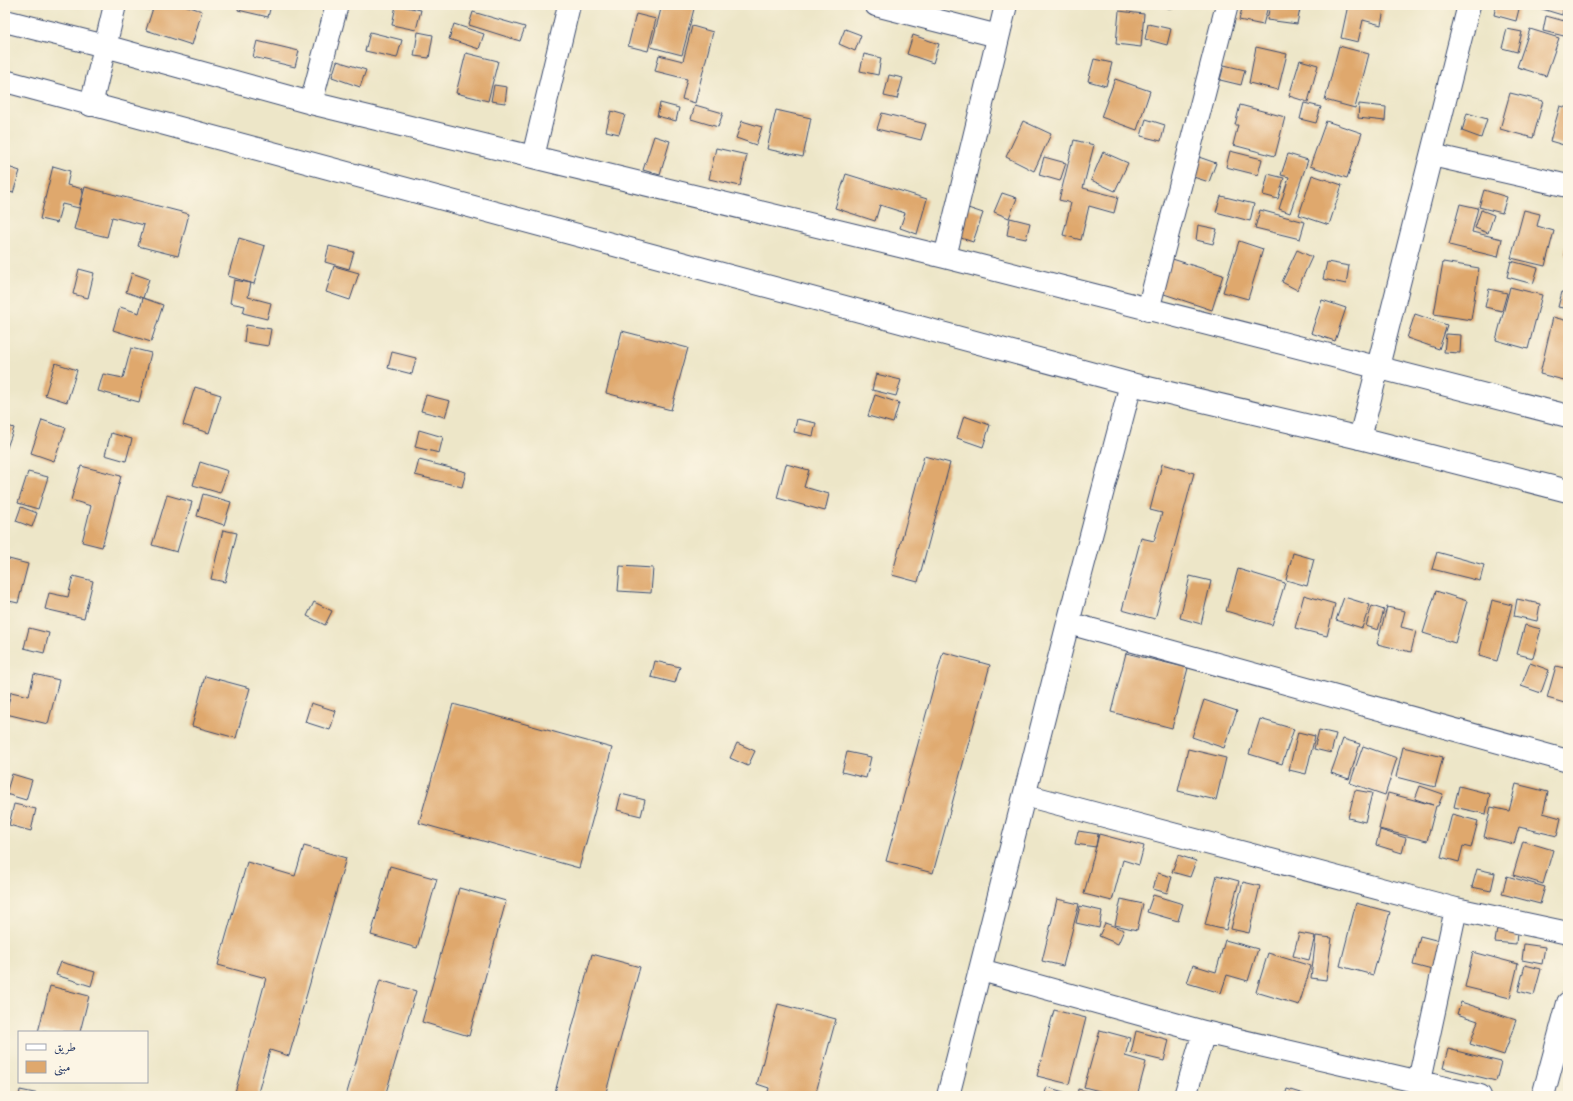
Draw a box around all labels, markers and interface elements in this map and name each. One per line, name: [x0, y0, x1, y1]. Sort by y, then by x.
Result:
legend: [18, 1031, 148, 1083]
text: طريق: [54, 1038, 76, 1055]
text: مبنى: [54, 1058, 70, 1076]

